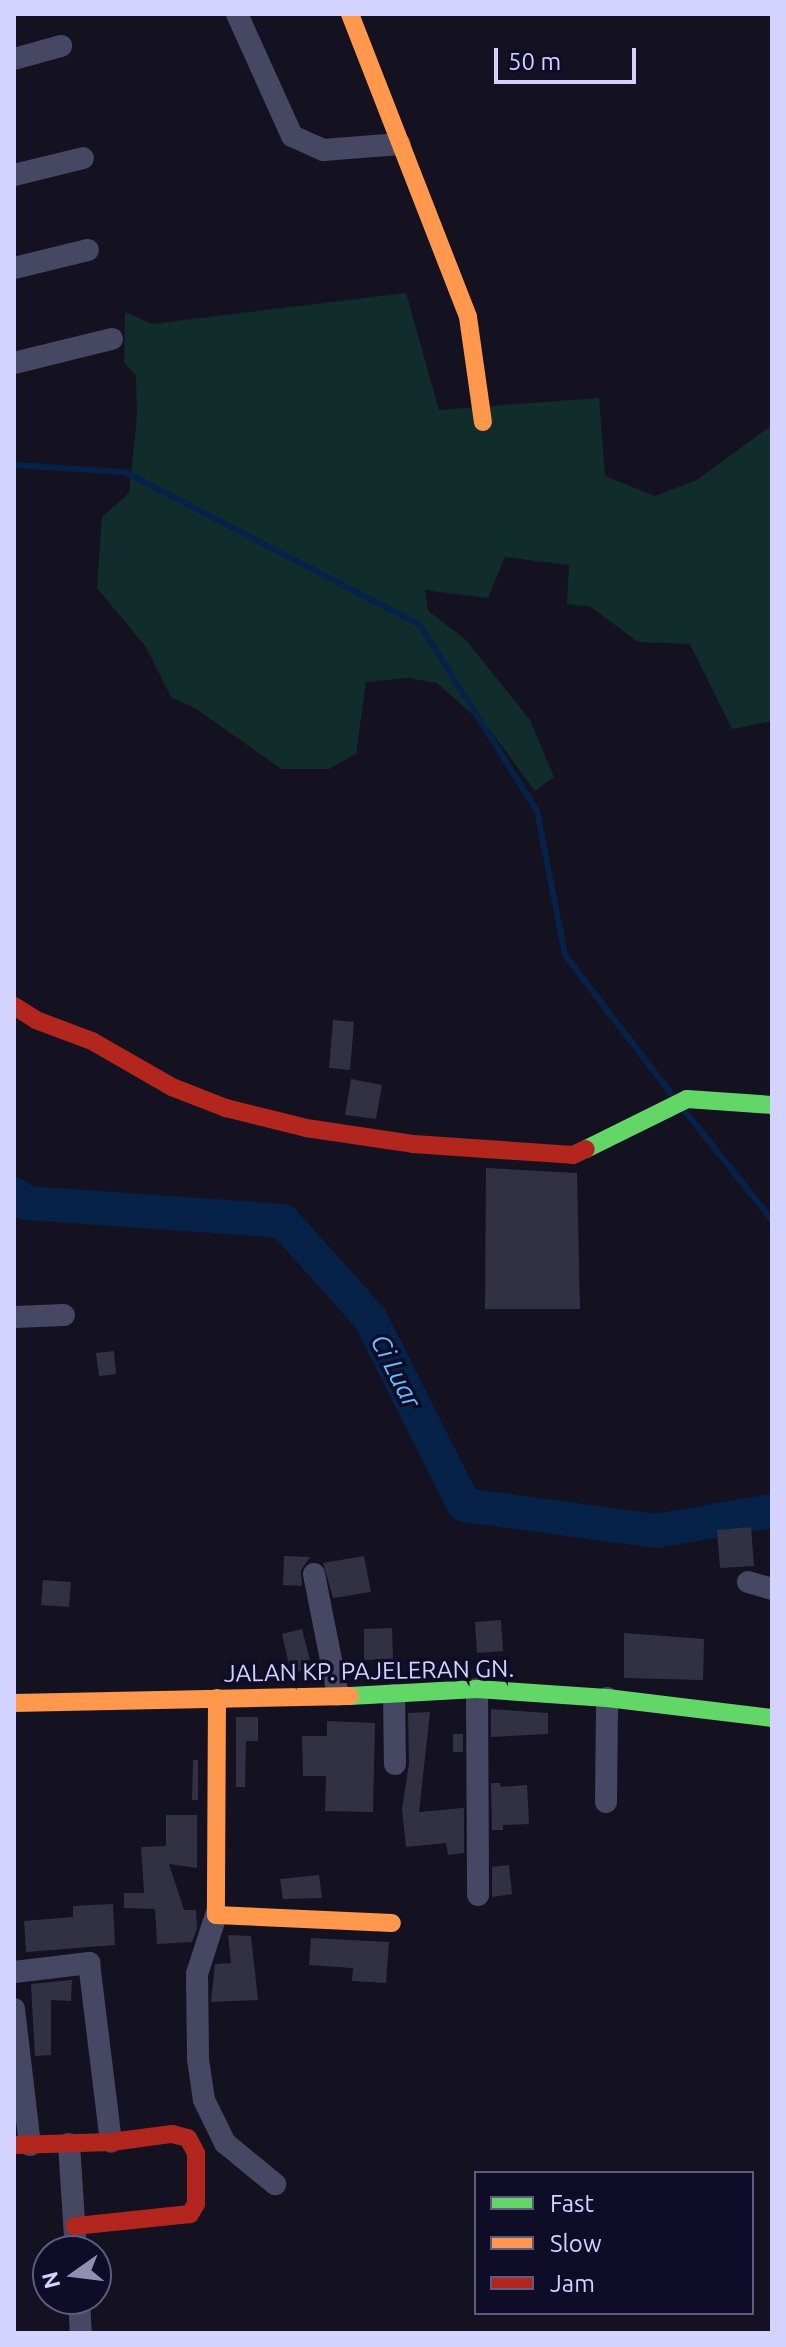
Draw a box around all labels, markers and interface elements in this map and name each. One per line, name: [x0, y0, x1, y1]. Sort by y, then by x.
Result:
scale bar: [498, 32, 640, 82]
text: 50 m: [508, 48, 561, 75]
water label: Ci Luar: [364, 1329, 428, 1413]
street label: JALAN KP. PAJELERAN GN.: [224, 1654, 514, 1688]
legend: [474, 2171, 754, 2315]
text: Fast: [550, 2190, 594, 2217]
text: Slow: [550, 2230, 602, 2257]
north arrow: [32, 2235, 112, 2315]
text: N: [36, 2269, 64, 2291]
text: Jam: [550, 2270, 595, 2297]

